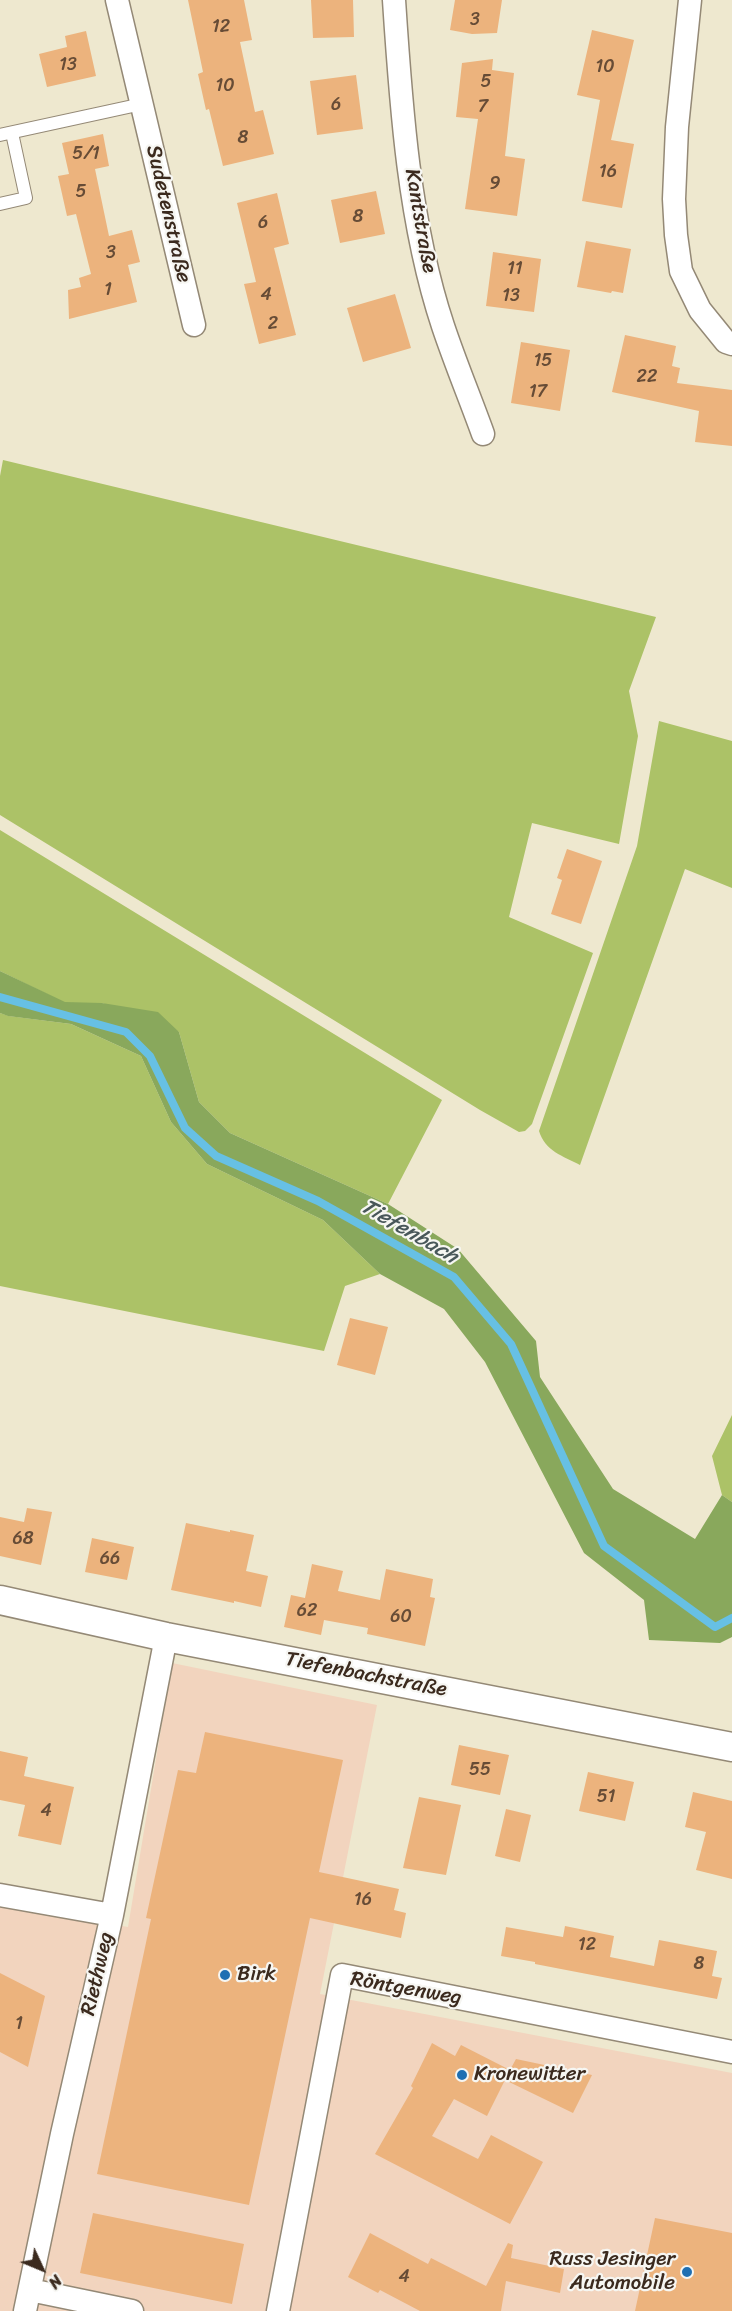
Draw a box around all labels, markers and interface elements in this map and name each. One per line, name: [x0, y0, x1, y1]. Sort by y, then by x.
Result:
house number: 3: [470, 9, 480, 31]
house number: 12: [212, 16, 230, 38]
house number: 13: [59, 54, 77, 76]
house number: 10: [595, 56, 615, 78]
house number: 5: [481, 71, 491, 93]
house number: 10: [215, 75, 235, 97]
house number: 6: [331, 94, 341, 116]
house number: 7: [478, 96, 488, 118]
house number: 8: [238, 127, 248, 149]
house number: 5/1: [72, 143, 100, 165]
street label: Sudetenstraße: [140, 143, 196, 285]
house number: 16: [599, 161, 617, 183]
street label: Kantstraße: [398, 167, 442, 275]
house number: 9: [489, 173, 501, 195]
house number: 5: [76, 181, 86, 203]
house number: 8: [353, 206, 363, 228]
house number: 6: [258, 212, 268, 234]
house number: 3: [106, 242, 116, 264]
house number: 11: [507, 258, 523, 280]
house number: 1: [104, 279, 112, 301]
house number: 4: [260, 284, 272, 306]
house number: 13: [502, 285, 520, 307]
house number: 2: [268, 313, 278, 335]
house number: 15: [534, 350, 552, 372]
house number: 22: [637, 366, 657, 388]
house number: 17: [529, 381, 547, 403]
water label: Tiefenbach: [356, 1194, 462, 1270]
house number: 68: [12, 1528, 34, 1550]
house number: 66: [100, 1548, 120, 1570]
house number: 62: [297, 1600, 317, 1622]
house number: 60: [390, 1606, 412, 1628]
street label: Tiefenbachstraße: [283, 1647, 449, 1703]
house number: 55: [469, 1759, 491, 1781]
house number: 51: [597, 1786, 615, 1808]
house number: 4: [40, 1800, 52, 1822]
house number: 16: [354, 1889, 372, 1911]
street label: Riethweg: [76, 1930, 120, 2018]
house number: 12: [578, 1934, 596, 1956]
house number: 8: [694, 1953, 704, 1975]
place label: Birk: [237, 1962, 276, 1988]
street label: Röntgenweg: [348, 1967, 464, 2011]
marker: Birk: [218, 1968, 232, 1982]
house number: 1: [15, 2013, 23, 2035]
place label: Kronewitter: [474, 2062, 585, 2088]
marker: Kronewitter: [455, 2068, 469, 2082]
north arrow: [12, 2239, 72, 2299]
place label: Russ Jesinger Automobile: [549, 2247, 675, 2297]
marker: Russ Jesinger Automobile: [680, 2265, 694, 2279]
house number: 4: [398, 2266, 410, 2288]
text: N: [41, 2268, 70, 2296]

